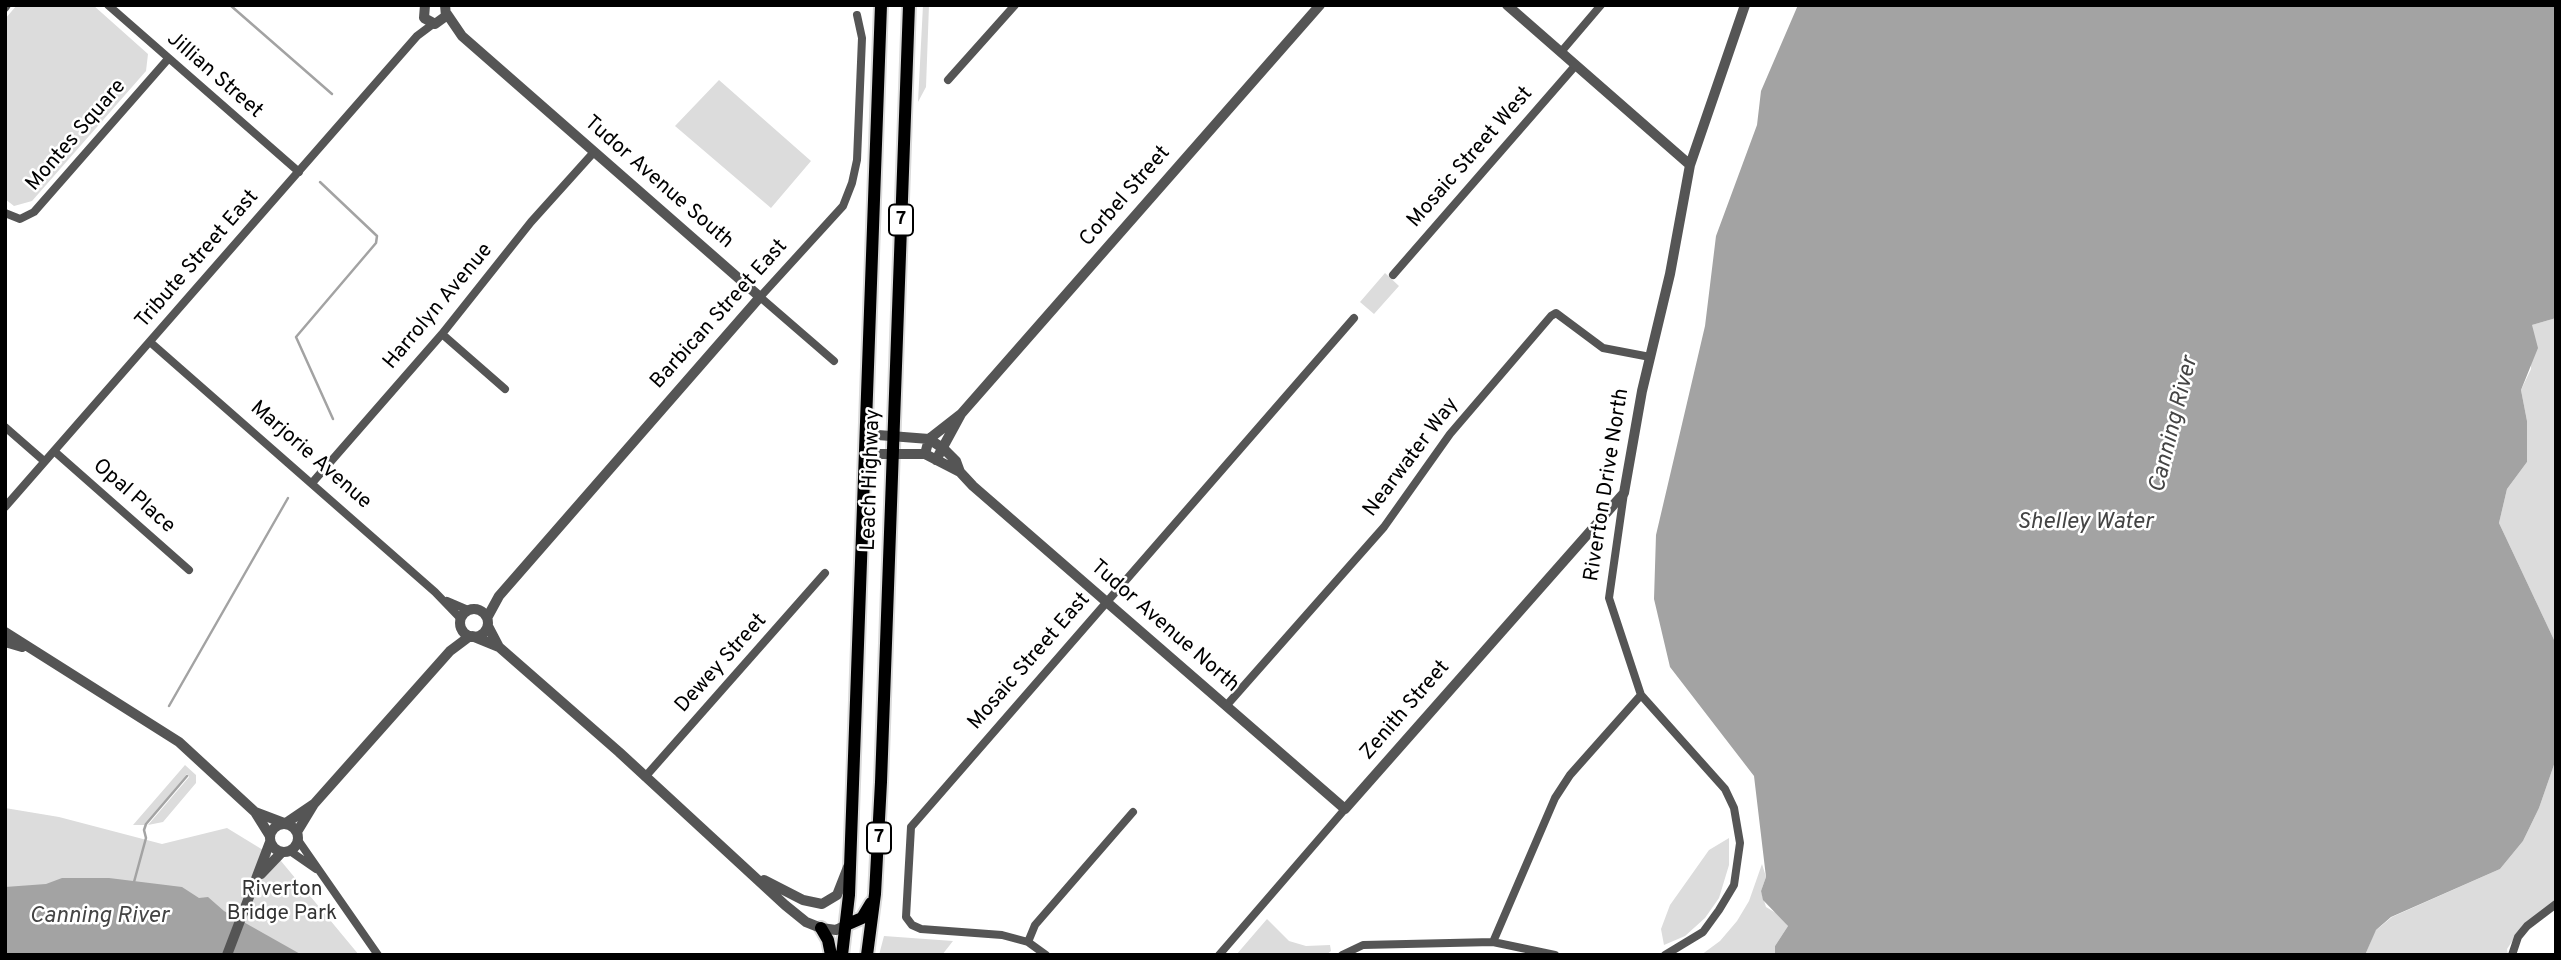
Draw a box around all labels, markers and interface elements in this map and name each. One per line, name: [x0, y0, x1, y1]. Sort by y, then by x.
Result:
street label: Jillian Street: [161, 27, 267, 125]
street label: Montes Square: [22, 75, 132, 197]
street label: Mosaic Street West: [1403, 82, 1539, 234]
street label: Tudor Avenue South: [578, 111, 738, 255]
street label: Corbel Street: [1075, 142, 1177, 252]
street label: Tribute Street East: [131, 186, 265, 334]
road number: 7: [889, 204, 913, 235]
street label: Barbican Street East: [646, 235, 794, 395]
street label: Harrolyn Avenue: [379, 239, 499, 375]
water label: Canning River: [2145, 354, 2205, 496]
street label: Riverton Drive North: [1580, 387, 1636, 583]
street label: Nearwater Way: [1359, 393, 1465, 523]
street label: Marjorie Avenue: [244, 396, 376, 516]
street label: Leach Highway: [857, 409, 887, 551]
street label: Opal Place: [87, 454, 179, 540]
water label: Shelley Water: [2017, 509, 2153, 537]
street label: Tudor Avenue North: [1084, 555, 1244, 699]
street label: Mosaic Street East: [964, 588, 1096, 736]
street label: Dewey Street: [671, 609, 773, 719]
street label: Zenith Street: [1356, 656, 1456, 766]
road number: 7: [867, 822, 891, 853]
park label: Riverton Bridge Park: [227, 878, 337, 928]
water label: Canning River: [29, 903, 169, 931]

